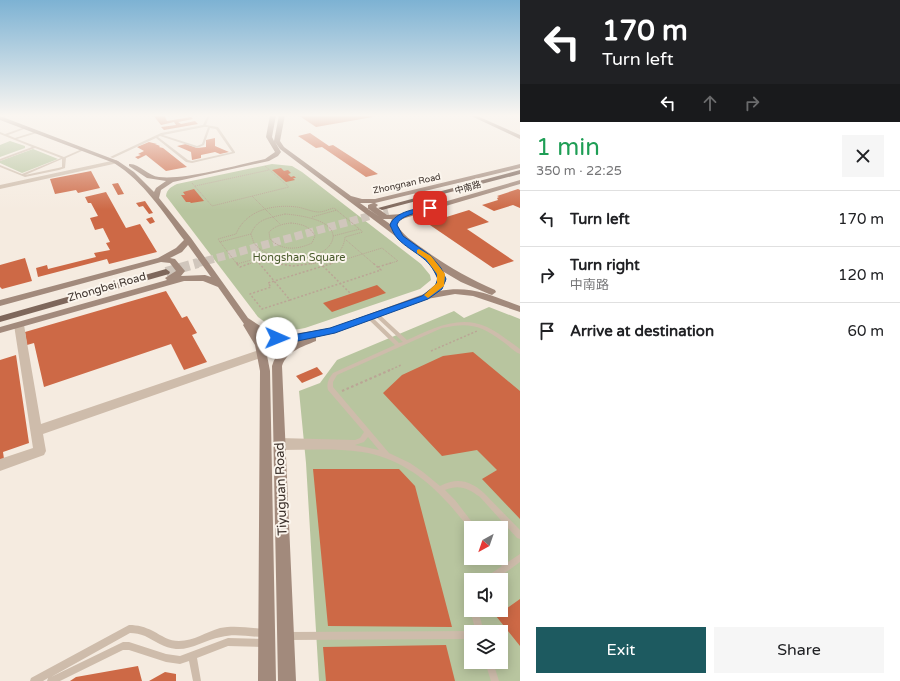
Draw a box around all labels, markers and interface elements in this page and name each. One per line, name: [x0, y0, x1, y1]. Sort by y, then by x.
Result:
text: 170 m: [602, 14, 688, 48]
icon: left: [536, 16, 588, 68]
text: Turn left: [602, 48, 674, 70]
icon: left: [657, 92, 679, 114]
icon: ahead: [699, 92, 721, 114]
icon: right: [741, 92, 763, 114]
text: 1 min: [536, 133, 600, 162]
button: close: [842, 135, 884, 177]
text: 350 m · 22:25: [536, 163, 622, 179]
street label: Zhongnan Road: [372, 171, 442, 197]
street label: 中南路: [453, 179, 483, 197]
pin: [413, 191, 447, 225]
icon: arrive: [419, 197, 441, 219]
icon: left: [536, 208, 558, 230]
text: Turn left: [570, 210, 630, 228]
text: 170 m: [838, 210, 884, 228]
park label: Hongshan Square: [252, 251, 346, 264]
text: Turn right: [570, 256, 640, 274]
icon: right: [536, 264, 558, 286]
text: 120 m: [838, 266, 884, 284]
street label: Zhongbei Road: [67, 270, 148, 304]
text: 中南路: [570, 277, 609, 293]
position arrow: [256, 317, 298, 359]
icon: arrive: [536, 320, 558, 342]
text: Arrive at destination: [570, 322, 714, 340]
text: 60 m: [847, 322, 884, 340]
street label: Tiyuguan Road: [271, 442, 291, 536]
north arrow: [464, 521, 508, 565]
map controls: [464, 521, 508, 669]
button: sound: [464, 573, 508, 617]
button: layers: [464, 625, 508, 669]
button: Exit: [536, 627, 706, 673]
button: Share: [714, 627, 884, 673]

